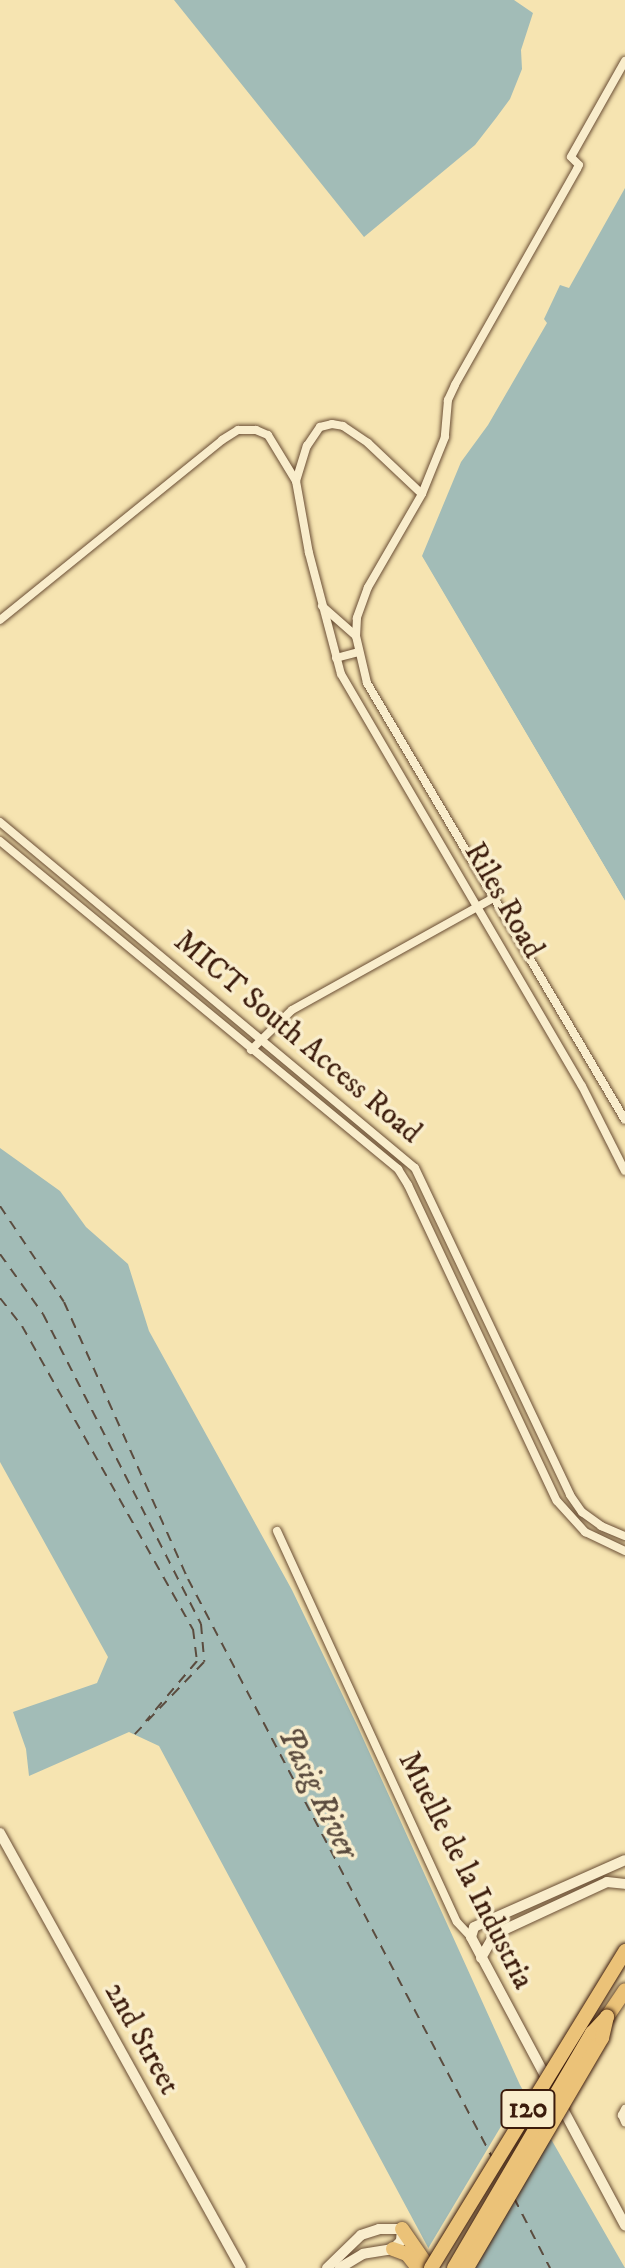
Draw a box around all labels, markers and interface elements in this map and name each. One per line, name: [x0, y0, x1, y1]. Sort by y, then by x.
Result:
street label: Riles Road: [456, 837, 550, 965]
street label: MICT South Access Road: [166, 924, 428, 1152]
water label: Pasig River: [269, 1721, 365, 1865]
street label: Muelle de la Industria: [390, 1746, 540, 1996]
street label: 2nd Street: [96, 1977, 186, 2101]
road number: 120: [500, 2085, 556, 2133]

